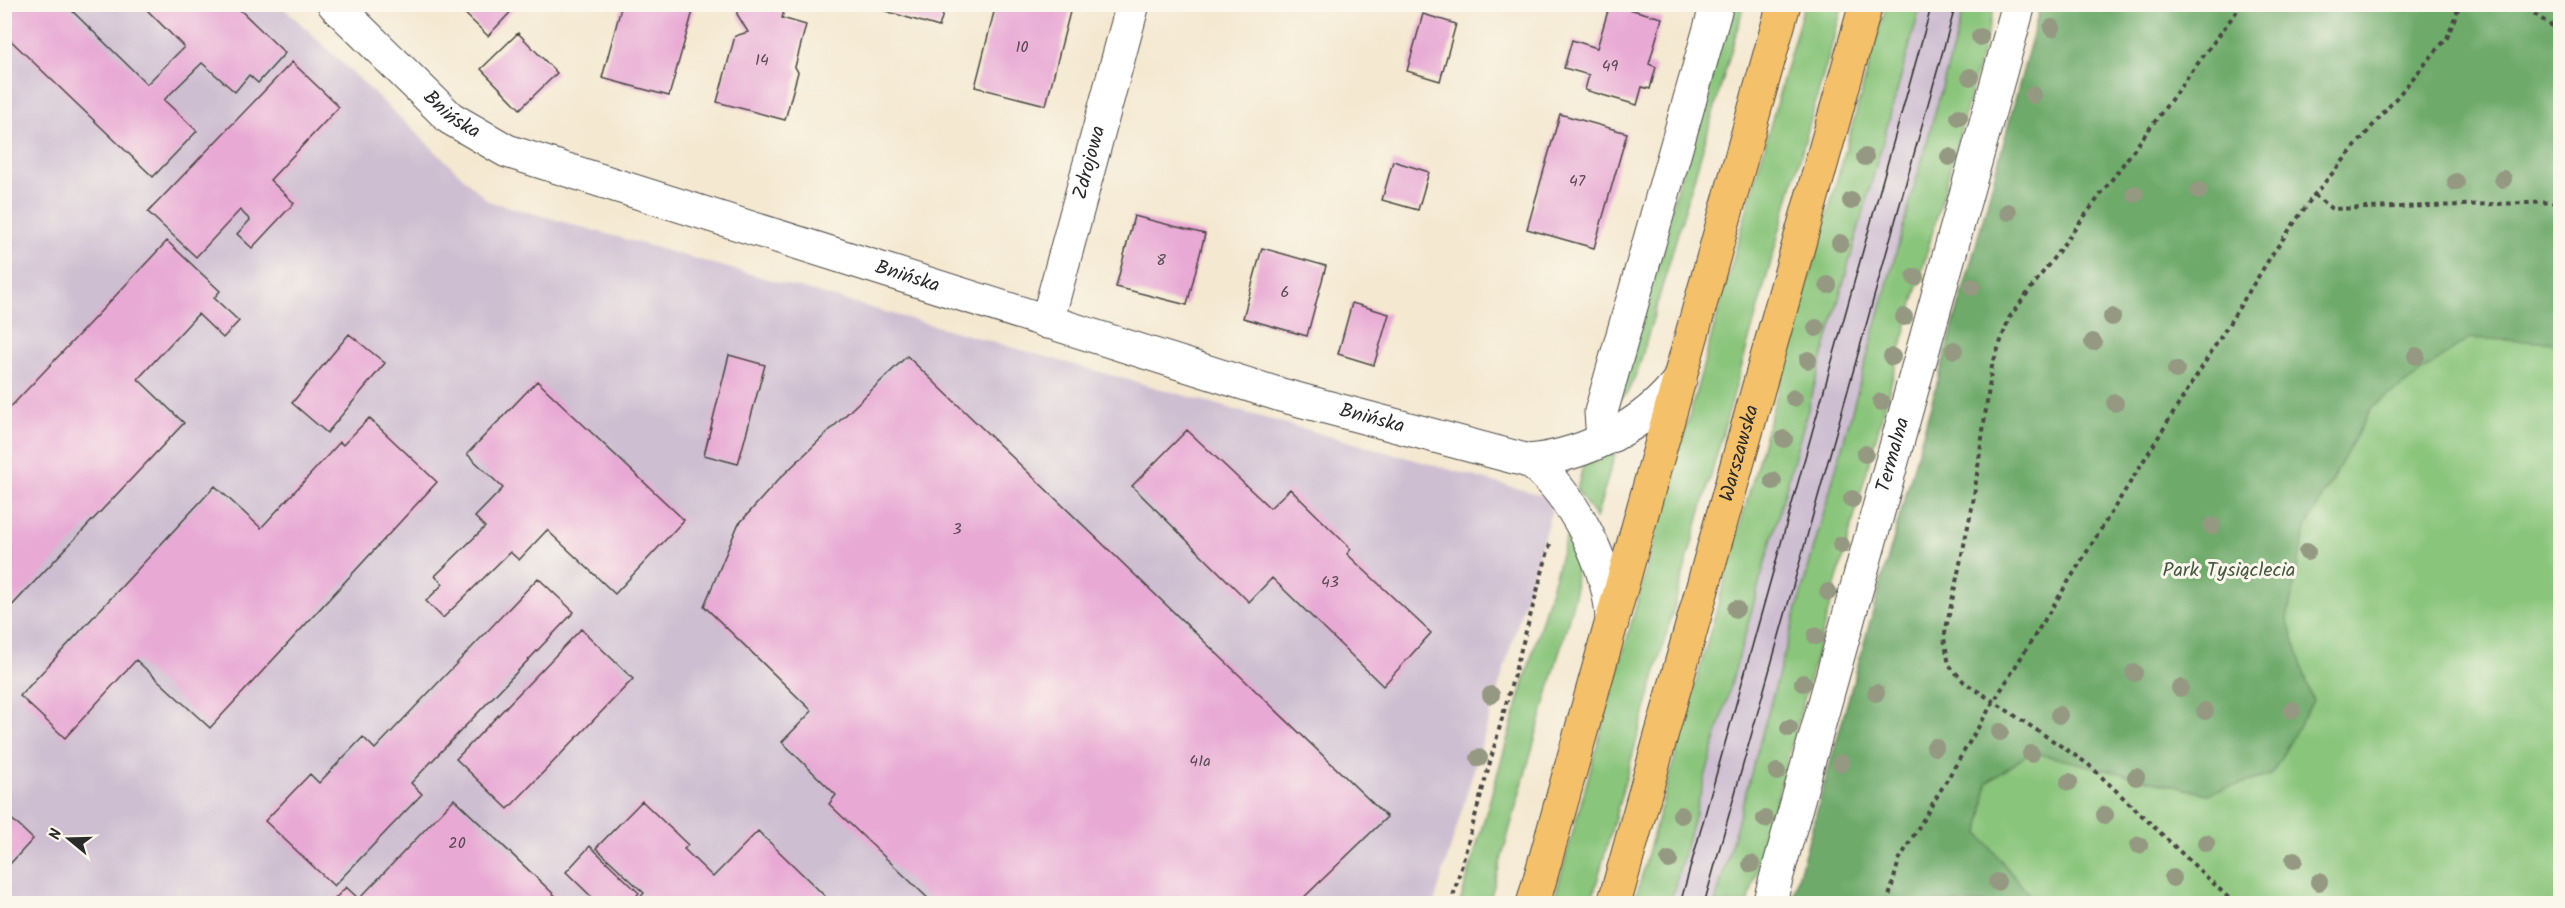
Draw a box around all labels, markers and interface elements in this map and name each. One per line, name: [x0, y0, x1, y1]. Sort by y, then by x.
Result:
house number: 10: [1015, 35, 1029, 60]
house number: 14: [755, 48, 769, 73]
house number: 49: [1602, 54, 1619, 79]
street label: Bnińska: [415, 83, 486, 148]
street label: Zdrojowa: [1065, 122, 1115, 203]
house number: 47: [1569, 169, 1586, 194]
house number: 8: [1156, 248, 1166, 273]
street label: Bnińska: [871, 252, 943, 302]
house number: 6: [1281, 280, 1289, 305]
street label: Bnińska: [1336, 395, 1408, 443]
street label: Warszawska: [1711, 401, 1769, 505]
street label: Termalna: [1868, 414, 1919, 496]
house number: 3: [952, 517, 962, 542]
park label: Park Tysiąclecia: [2163, 555, 2295, 587]
house number: 43: [1321, 570, 1339, 595]
house number: 41a: [1189, 749, 1211, 774]
north arrow: [39, 809, 99, 869]
text: N: [43, 826, 70, 843]
house number: 20: [448, 831, 466, 856]

